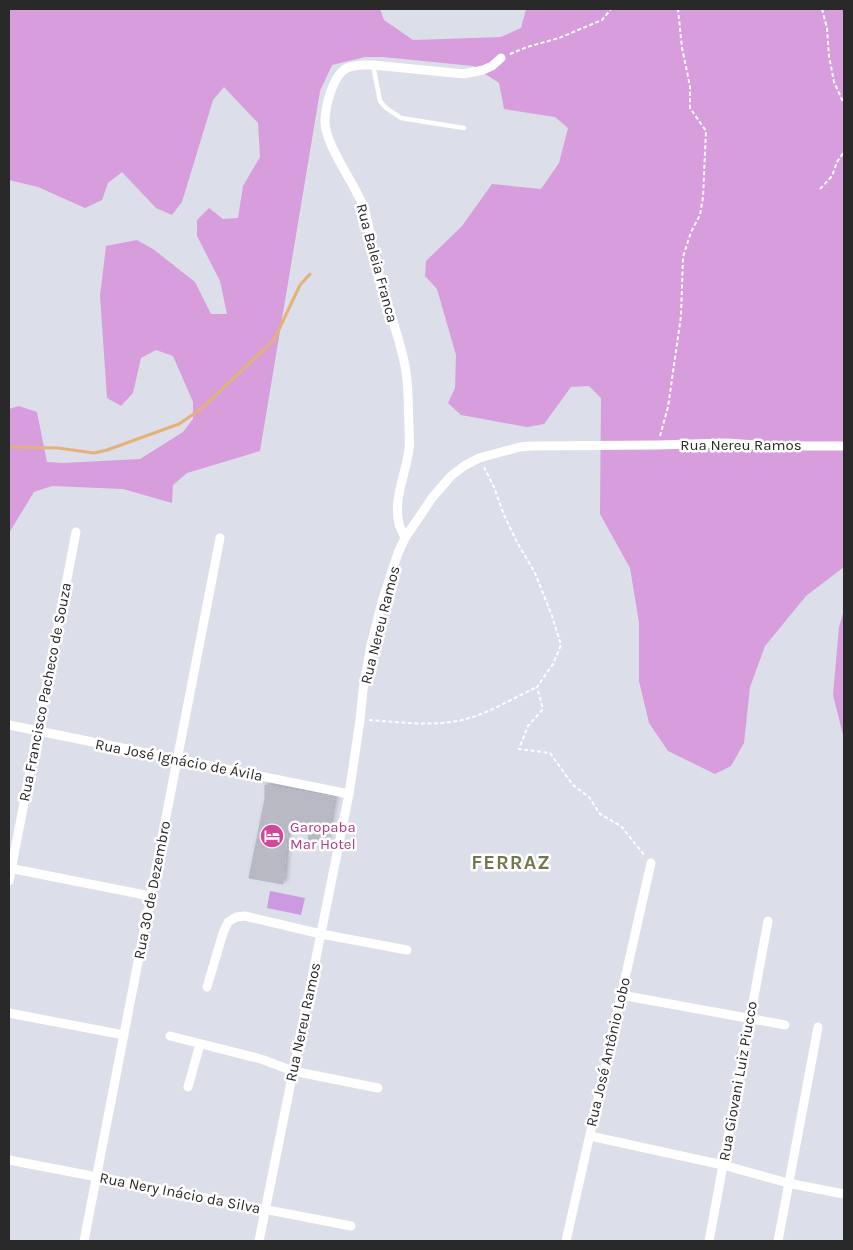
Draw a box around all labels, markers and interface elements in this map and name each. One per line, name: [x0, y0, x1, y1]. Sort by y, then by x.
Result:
street label: Rua Baleia Franca: [352, 202, 402, 324]
street label: Rua Nereu Ramos: [680, 436, 802, 454]
street label: Rua Nereu Ramos: [357, 564, 403, 686]
street label: Rua Francisco Pacheco de Souza: [15, 581, 75, 803]
street label: Rua José Ignácio de Ávila: [94, 735, 264, 785]
place label: Garopaba Mar Hotel: [290, 818, 356, 853]
street label: Rua 30 de Dezembro: [130, 819, 174, 961]
hotel icon: Garopaba Mar Hotel: [259, 823, 285, 849]
district label: FERRAZ: [471, 851, 551, 874]
street label: Rua Nereu Ramos: [282, 961, 324, 1083]
street label: Rua José Antônio Lobo: [582, 976, 634, 1128]
street label: Rua Giovani Luiz Piucco: [715, 1000, 761, 1162]
street label: Rua Nery Inácio da Silva: [98, 1169, 262, 1217]

